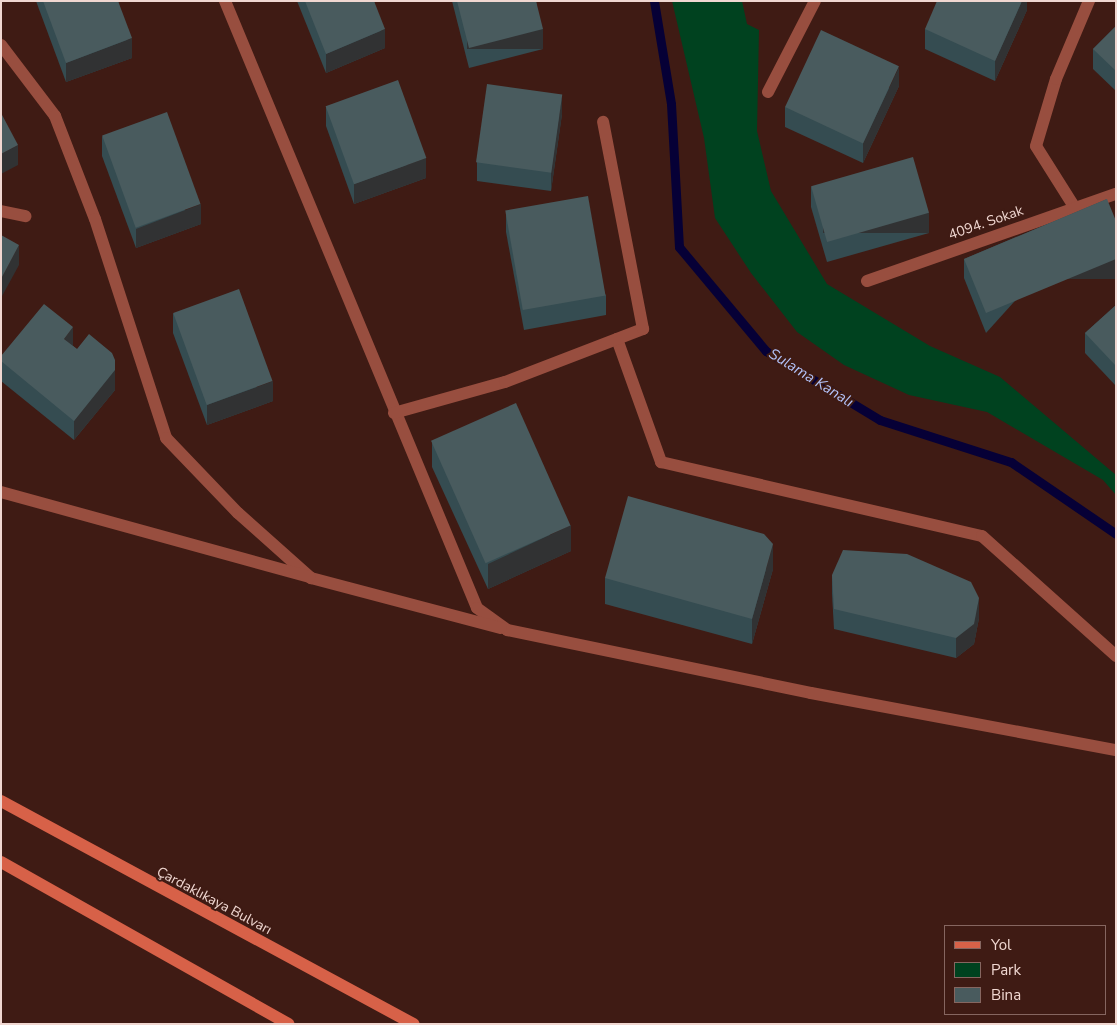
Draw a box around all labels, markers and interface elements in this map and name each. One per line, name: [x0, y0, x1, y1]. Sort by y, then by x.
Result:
street label: 4094. Sokak: [946, 202, 1026, 244]
water label: Sulama Kanalı: [765, 345, 857, 411]
street label: Çardaklıkaya Bulvarı: [154, 864, 274, 938]
legend: [944, 925, 1107, 1015]
text: Yol: [991, 935, 1012, 955]
text: Park: [991, 960, 1021, 980]
text: Bina: [991, 985, 1021, 1005]

